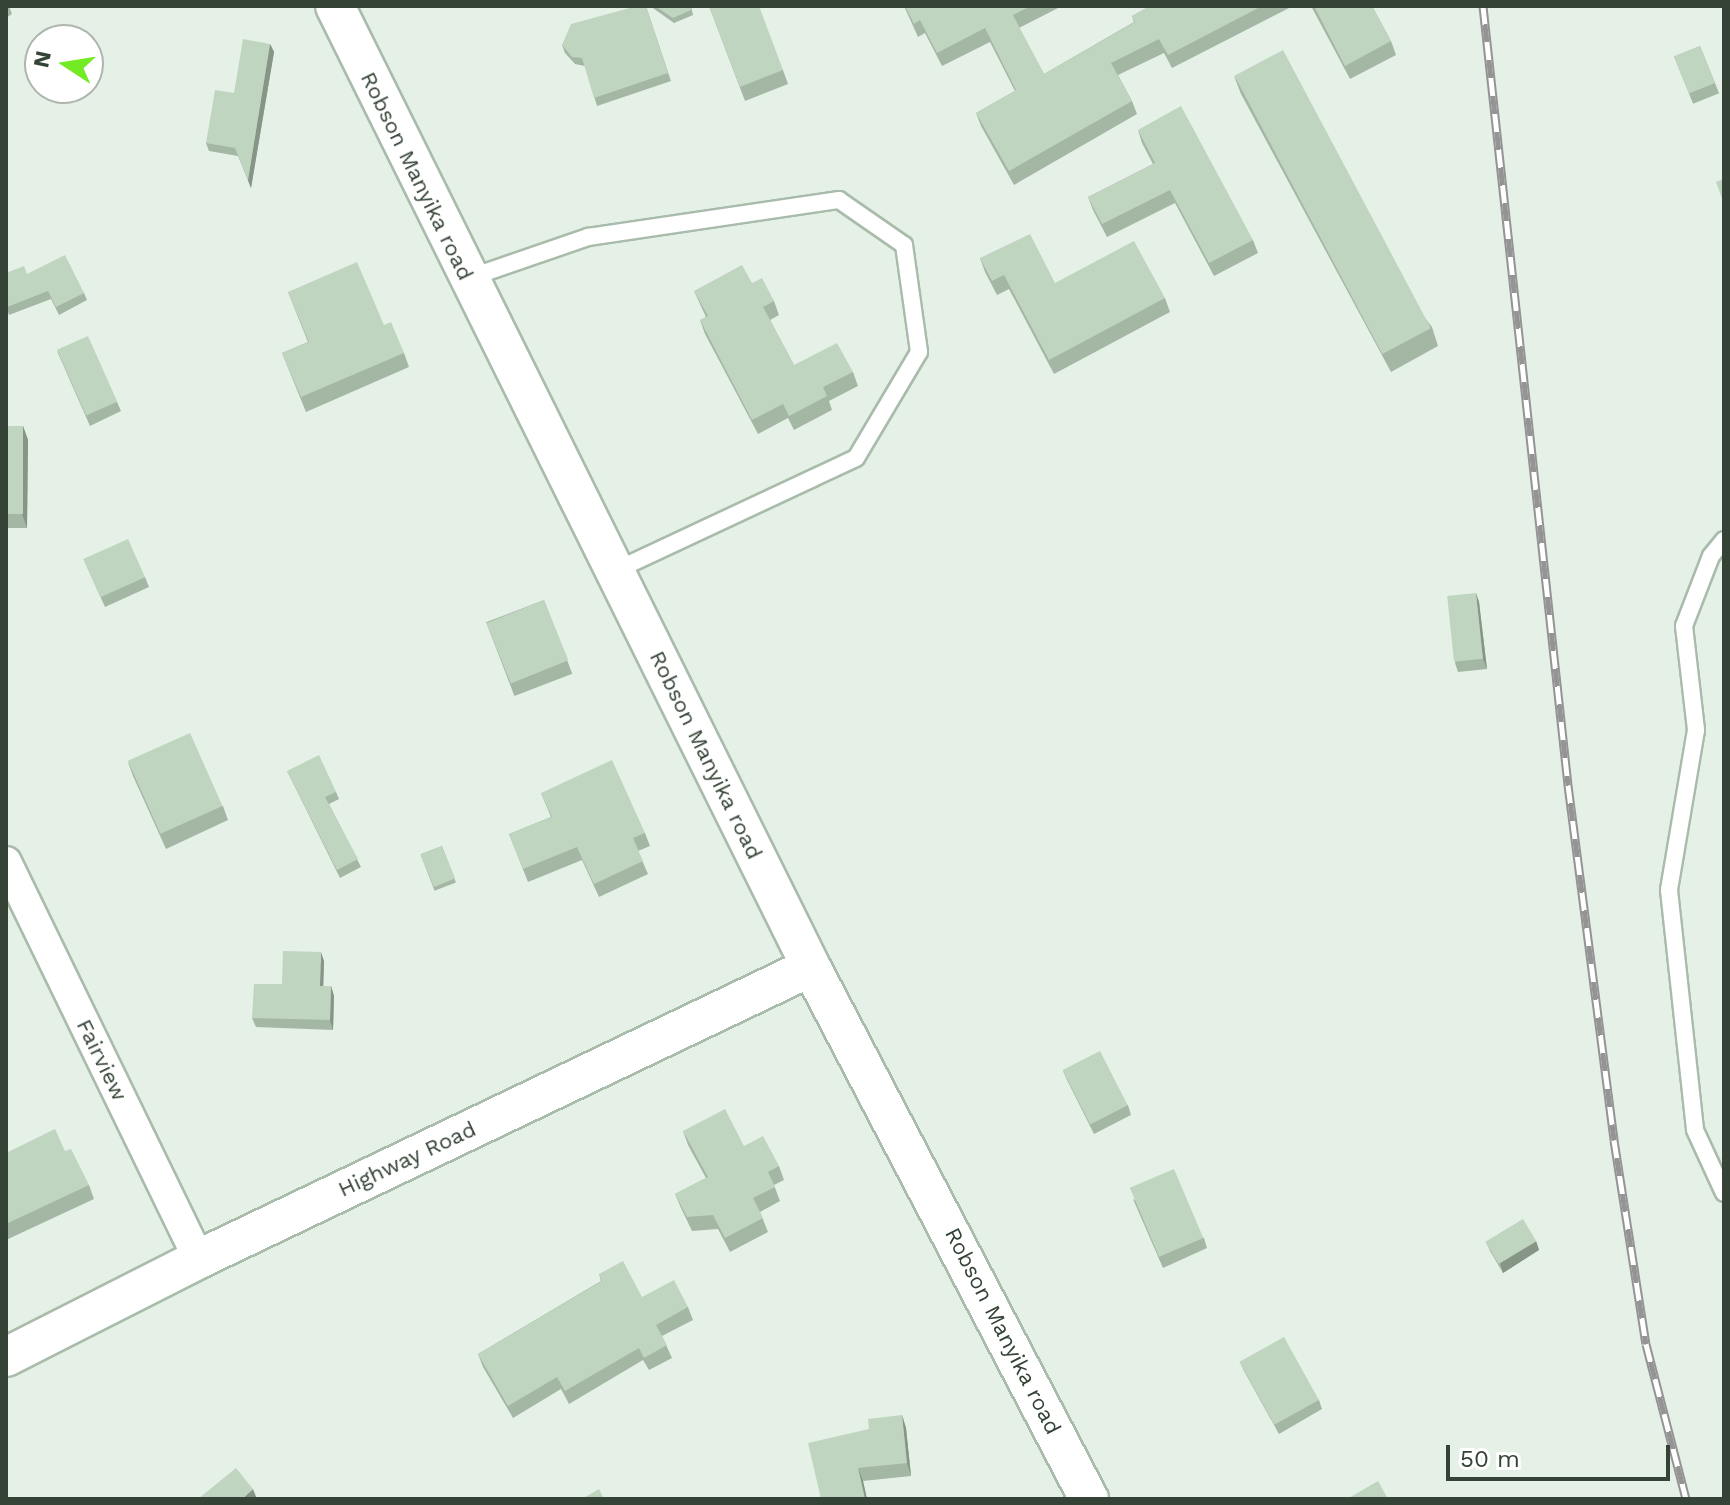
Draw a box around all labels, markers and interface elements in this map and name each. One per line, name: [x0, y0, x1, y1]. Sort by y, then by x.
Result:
north arrow: [24, 24, 104, 104]
text: N: [28, 49, 56, 70]
street label: Robson Manyika road: [355, 67, 479, 285]
street label: Robson Manyika road: [644, 646, 768, 864]
street label: Fairview: [71, 1015, 133, 1105]
street label: Highway Road: [334, 1115, 480, 1203]
street label: Robson Manyika road: [939, 1223, 1067, 1439]
scale bar: [1450, 1429, 1674, 1479]
text: 50 m: [1460, 1445, 1520, 1473]

